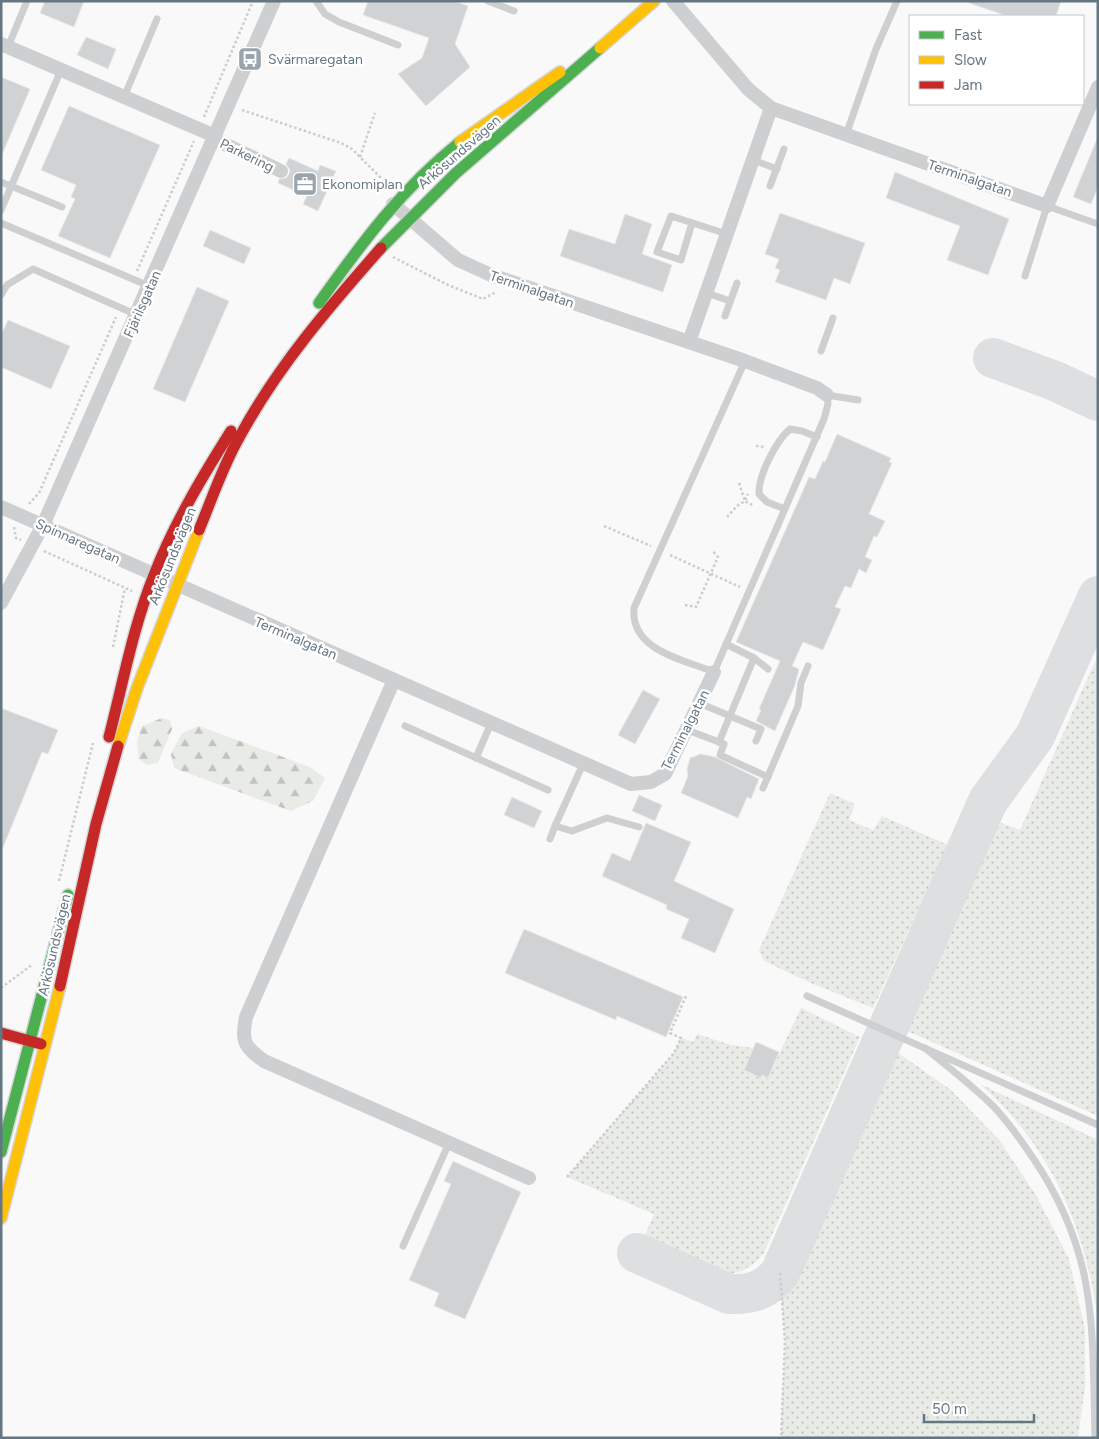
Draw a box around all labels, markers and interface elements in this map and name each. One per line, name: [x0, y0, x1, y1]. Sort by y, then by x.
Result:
legend: [909, 15, 1084, 105]
text: Fast: [954, 26, 983, 44]
bus stop icon: Svärmaregatan: [237, 46, 263, 72]
place label: Svärmaregatan: [268, 51, 363, 68]
text: Slow: [954, 51, 987, 69]
text: Jam: [954, 76, 982, 94]
street label: Arkösundsvägen: [415, 112, 504, 193]
street label: Parkering: [217, 135, 277, 176]
street label: Terminalgatan: [925, 156, 1014, 201]
office icon: Ekonomiplan: [292, 171, 318, 197]
place label: Ekonomiplan: [322, 176, 403, 193]
street label: Terminalgatan: [487, 267, 576, 312]
street label: Fjärilsgatan: [120, 268, 165, 340]
street label: Arkösundsvägen: [145, 505, 200, 608]
street label: Spinnaregatan: [33, 515, 123, 568]
street label: Terminalgatan: [252, 613, 340, 664]
street label: Terminalgatan: [658, 687, 713, 773]
street label: Arkösundsvägen: [35, 892, 74, 998]
scale bar: [924, 1392, 1034, 1424]
text: 50 m: [932, 1400, 967, 1418]

